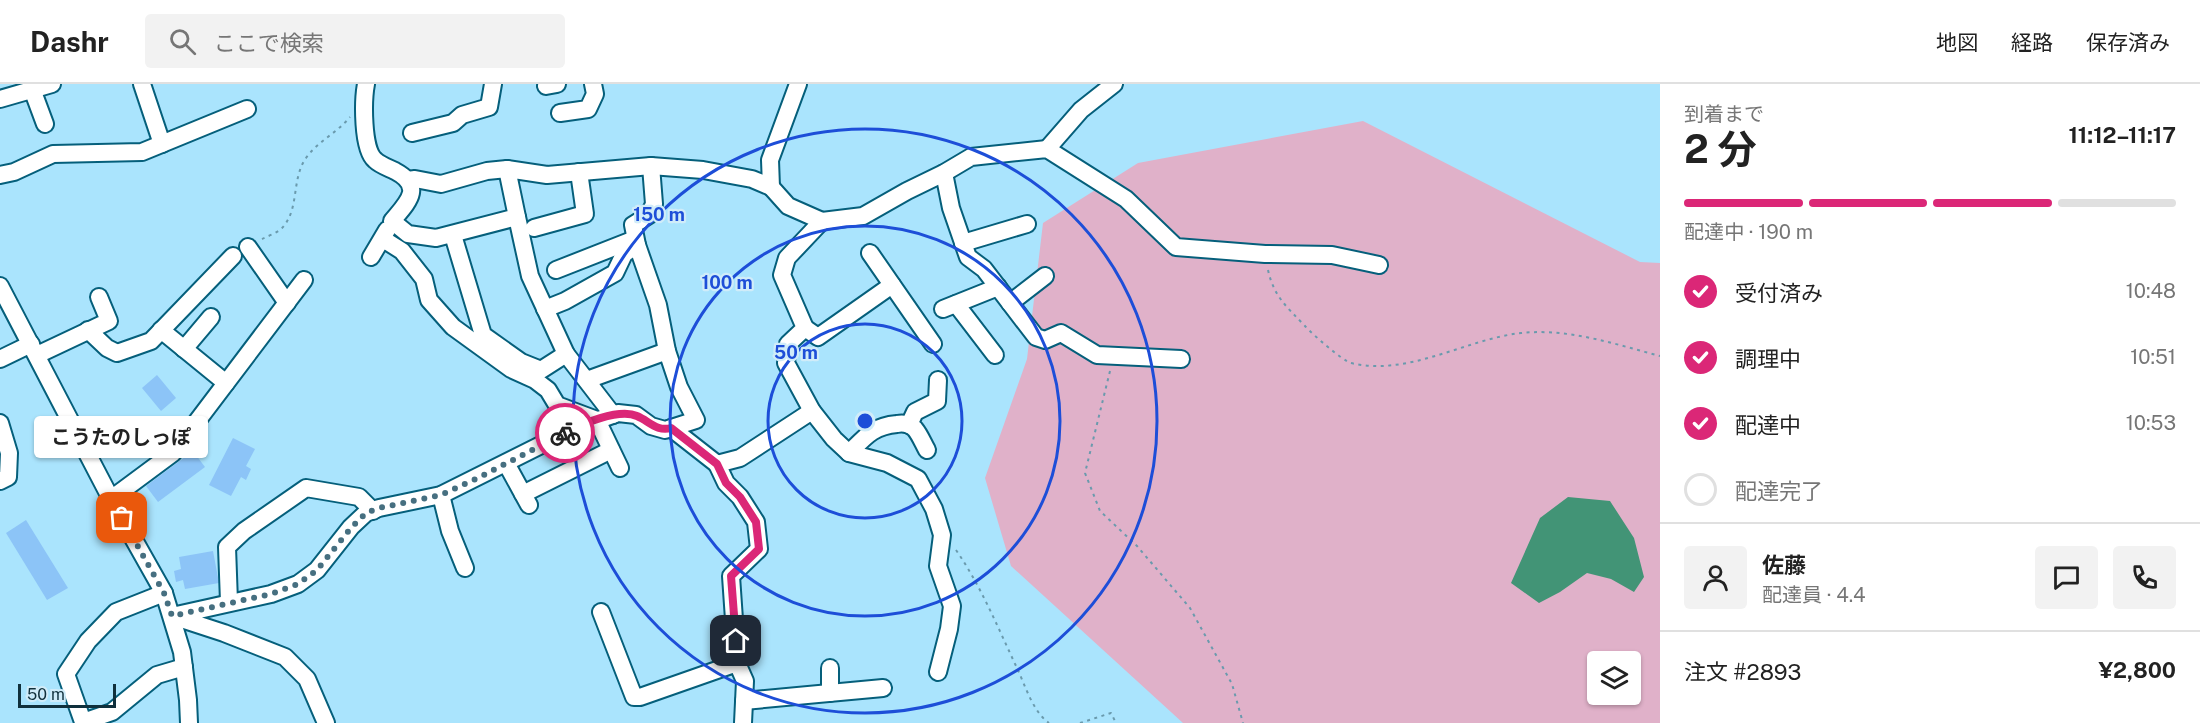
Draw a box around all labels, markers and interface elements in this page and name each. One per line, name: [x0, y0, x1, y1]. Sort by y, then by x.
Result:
search box: [145, 14, 565, 68]
text: Dashr: [30, 25, 109, 58]
icon: search: [166, 25, 199, 58]
text: ここで検索: [214, 30, 324, 56]
text: 地図: [1936, 30, 1978, 55]
text: 経路: [2011, 30, 2053, 55]
text: 保存済み: [2086, 30, 2170, 55]
text: 到着まで: [1684, 102, 1764, 126]
text: 11:12–11:17: [2068, 122, 2176, 148]
text: 2 分: [1684, 126, 1757, 172]
text: 150 m: [633, 204, 685, 225]
text: 配達中 · 190 m: [1684, 220, 1813, 244]
text: 100 m: [701, 272, 753, 293]
icon: check: [1684, 275, 1717, 308]
text: 10:48: [2126, 279, 2176, 303]
text: 受付済み: [1735, 280, 1823, 306]
icon: check: [1684, 341, 1717, 374]
text: 50 m: [774, 342, 818, 363]
text: 10:51: [2130, 345, 2176, 369]
text: 調理中: [1735, 346, 1801, 372]
courier: [535, 403, 595, 463]
icon: check: [1684, 407, 1717, 440]
centre of rings: [855, 411, 875, 431]
text: 10:53: [2126, 411, 2176, 435]
text: 配達中: [1735, 412, 1801, 438]
callout: こうたのしっぽ: [35, 416, 209, 458]
icon: bike: [549, 417, 582, 450]
text: こうたのしっぽ: [51, 425, 191, 449]
text: 配達完了: [1735, 478, 1823, 504]
pin: [96, 492, 147, 543]
icon: bag: [105, 501, 138, 534]
button: person: [1684, 546, 1747, 609]
button: chat: [2035, 546, 2098, 609]
button: phone: [2113, 546, 2176, 609]
text: 佐藤: [1762, 552, 1806, 578]
text: 配達員 · 4.4: [1762, 583, 1866, 607]
pin: [710, 615, 761, 666]
icon: home: [719, 624, 752, 657]
map controls: [1587, 651, 1641, 705]
button: layers: [1587, 651, 1641, 705]
text: ¥2,800: [2098, 657, 2176, 683]
text: 注文 #2893: [1684, 659, 1801, 685]
scale bar: [18, 681, 116, 708]
text: 50 m: [27, 685, 65, 704]

